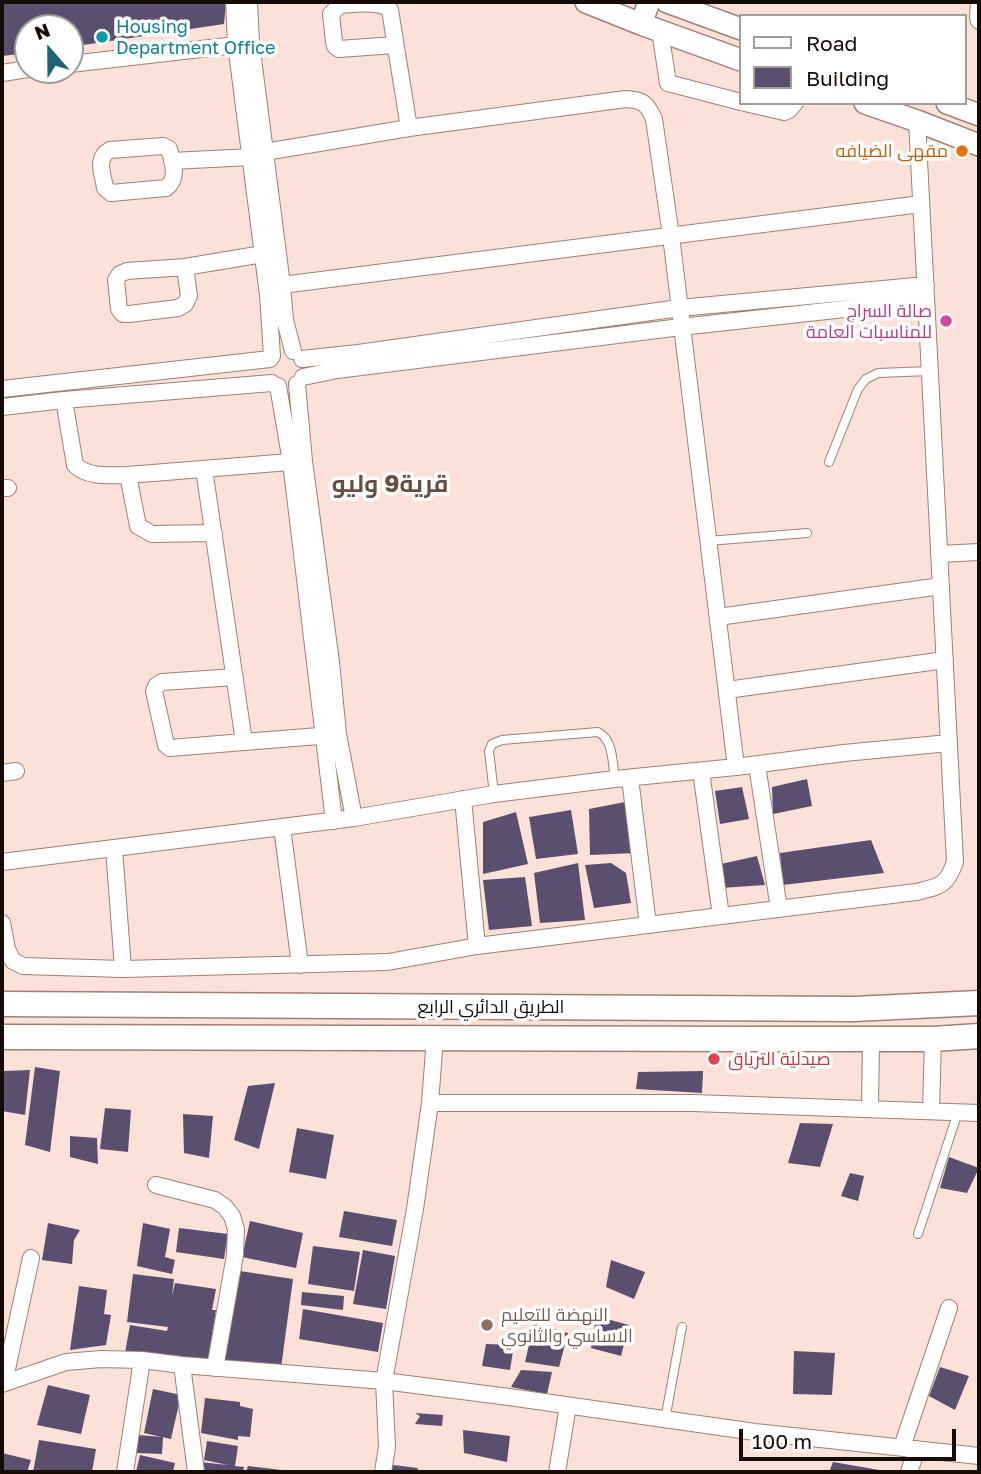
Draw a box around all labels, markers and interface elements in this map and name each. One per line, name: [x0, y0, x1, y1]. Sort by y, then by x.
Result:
north arrow: [14, 14, 84, 84]
legend: [740, 14, 967, 105]
place label: Housing Department Office: [116, 16, 276, 58]
text: N: [31, 17, 53, 44]
marker: Housing Department Office: [94, 29, 110, 45]
text: Road: [806, 30, 857, 56]
text: Building: [806, 65, 889, 91]
place label: مقهى الضيافه: [836, 140, 948, 162]
marker: مقهى الضيافه: [954, 143, 970, 159]
place label: صالة السراج للمناسبات العامة: [806, 300, 932, 342]
marker: صالة السراج للمناسبات العامة: [938, 313, 954, 329]
district label: قرية9 وليو: [332, 470, 448, 498]
street label: الطريق الدائري الرابع: [418, 996, 564, 1018]
place label: صيدلية الترياق: [728, 1048, 830, 1070]
marker: صيدلية الترياق: [706, 1051, 722, 1067]
place label: النهضة للتعليم الاساسي والثانوي: [501, 1304, 633, 1346]
marker: النهضة للتعليم الاساسي والثانوي: [479, 1317, 495, 1333]
scale bar: [743, 1414, 960, 1458]
text: 100 m: [752, 1428, 812, 1454]

